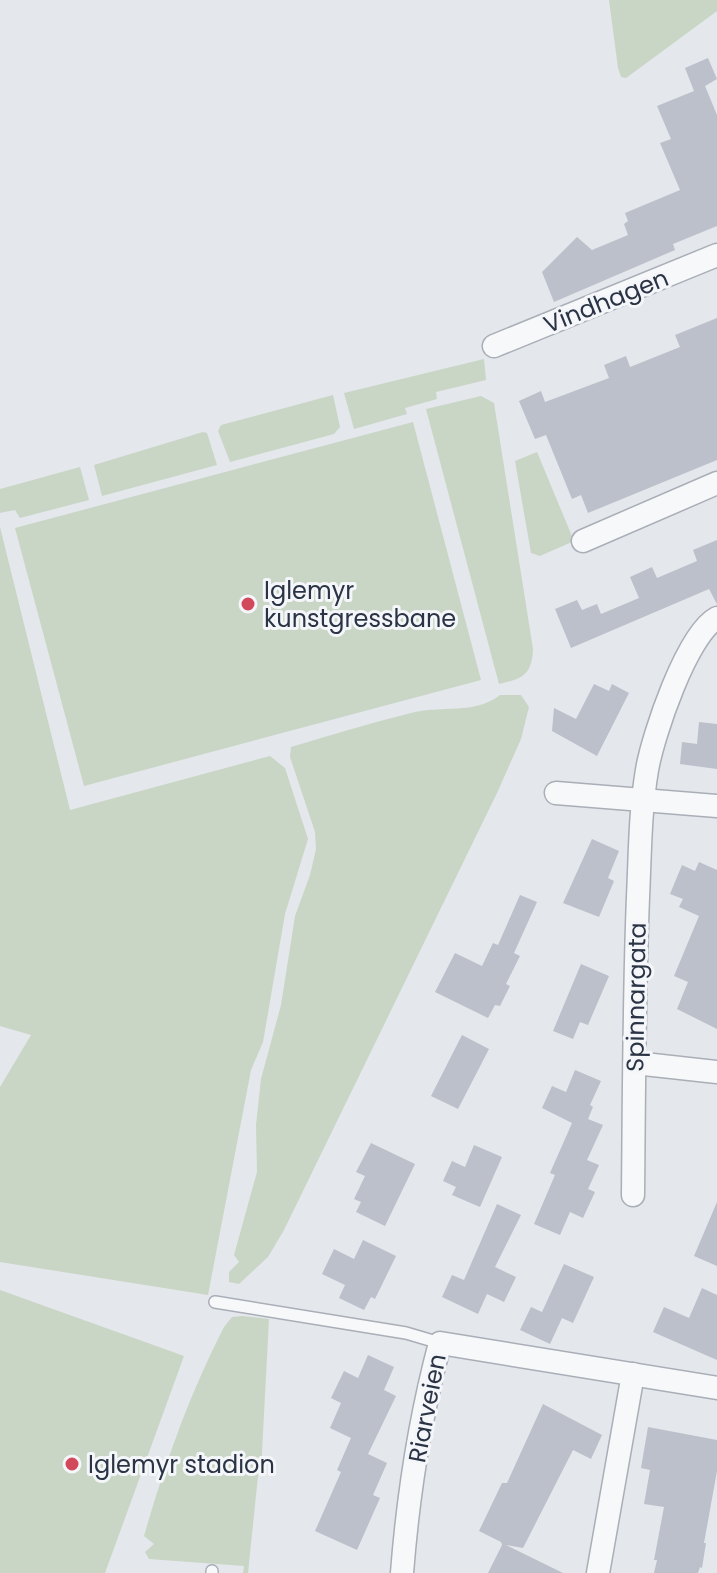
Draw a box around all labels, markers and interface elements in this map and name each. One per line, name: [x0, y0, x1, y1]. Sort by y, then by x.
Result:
street label: Vindhagen: [539, 261, 673, 341]
place label: Iglemyr kunstgressbane: [264, 574, 456, 635]
marker: Iglemyr kunstgressbane: [239, 595, 257, 613]
street label: Spinnargata: [618, 922, 654, 1072]
street label: Riarveien: [400, 1351, 454, 1465]
place label: Iglemyr stadion: [88, 1448, 275, 1481]
marker: Iglemyr stadion: [63, 1455, 81, 1473]

